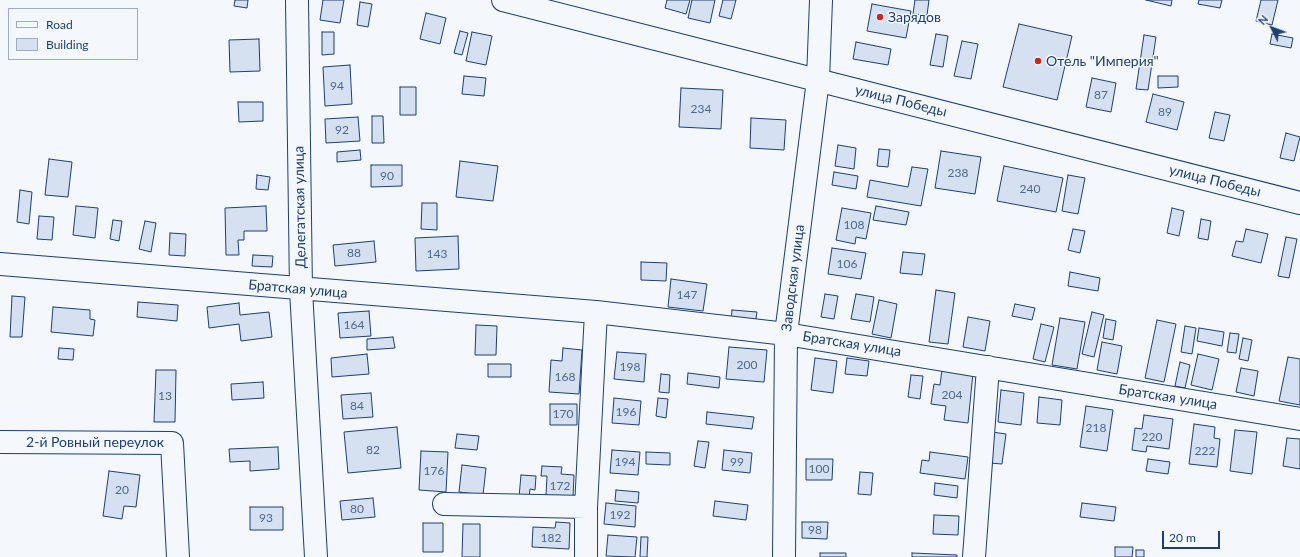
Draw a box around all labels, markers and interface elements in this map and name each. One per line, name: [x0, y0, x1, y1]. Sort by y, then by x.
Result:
legend: [8, 8, 138, 60]
north arrow: [1252, 8, 1292, 48]
place label: Зарядов: [888, 9, 941, 25]
marker: Зарядов: [875, 12, 885, 22]
text: N: [1255, 12, 1270, 27]
text: Road: [46, 17, 73, 32]
text: Building: [46, 37, 89, 52]
place label: Отель "Империя": [1046, 53, 1159, 69]
marker: Отель "Империя": [1033, 56, 1043, 66]
house number: 94: [330, 79, 344, 93]
street label: улица Победы: [853, 81, 949, 121]
house number: 87: [1094, 88, 1108, 102]
house number: 234: [691, 102, 711, 116]
house number: 89: [1158, 105, 1172, 119]
house number: 92: [335, 123, 349, 137]
street label: Делегатская улица: [291, 146, 309, 268]
street label: улица Победы: [1167, 161, 1263, 201]
house number: 238: [948, 166, 968, 180]
house number: 90: [380, 169, 394, 183]
house number: 240: [1020, 182, 1040, 196]
house number: 108: [844, 218, 864, 232]
street label: Заводская улица: [778, 224, 808, 332]
house number: 88: [347, 246, 361, 260]
house number: 143: [427, 247, 447, 261]
house number: 106: [837, 257, 857, 271]
street label: Братская улица: [248, 276, 348, 302]
house number: 147: [677, 288, 697, 302]
house number: 164: [344, 318, 364, 332]
street label: Братская улица: [802, 328, 902, 360]
house number: 200: [737, 358, 757, 372]
house number: 198: [620, 360, 640, 374]
house number: 168: [555, 370, 575, 384]
street label: Братская улица: [1118, 381, 1218, 413]
house number: 204: [942, 388, 962, 402]
house number: 13: [158, 389, 172, 403]
house number: 84: [350, 399, 364, 413]
house number: 196: [616, 405, 636, 419]
house number: 170: [553, 407, 573, 421]
house number: 218: [1086, 421, 1106, 435]
house number: 220: [1142, 430, 1162, 444]
street label: 2-й Ровный переулок: [26, 434, 164, 450]
house number: 82: [366, 443, 380, 457]
house number: 222: [1195, 444, 1215, 458]
house number: 194: [615, 455, 635, 469]
house number: 99: [730, 455, 744, 469]
house number: 100: [809, 462, 829, 476]
house number: 176: [424, 464, 444, 478]
house number: 172: [550, 479, 570, 493]
house number: 20: [115, 483, 129, 497]
house number: 80: [350, 502, 364, 516]
house number: 192: [610, 508, 630, 522]
house number: 93: [259, 511, 273, 525]
house number: 98: [808, 523, 822, 537]
scale bar: [1164, 523, 1222, 549]
text: 20 m: [1169, 530, 1196, 545]
house number: 182: [541, 531, 561, 545]

